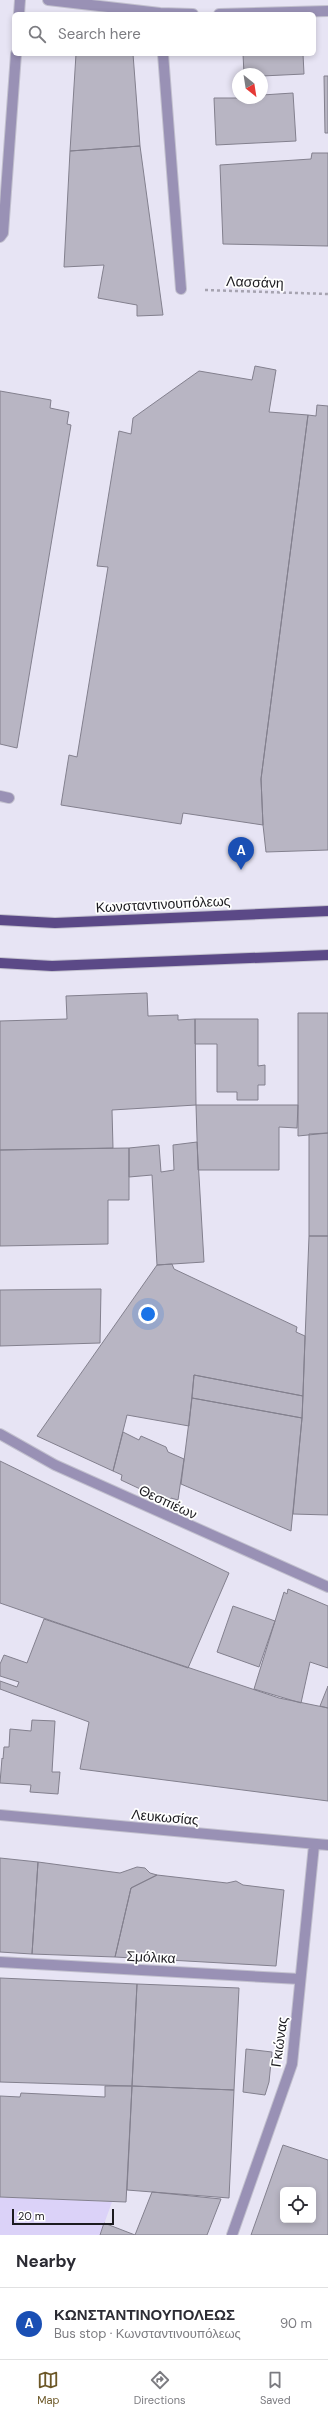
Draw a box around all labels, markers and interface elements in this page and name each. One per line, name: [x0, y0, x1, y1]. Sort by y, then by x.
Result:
search box: [12, 12, 316, 56]
icon: search: [26, 23, 48, 45]
text: Search here: [58, 24, 141, 44]
north arrow: [232, 68, 268, 104]
street label: Λασσάνη: [226, 272, 284, 292]
pin: A: [228, 837, 254, 870]
street label: Κωνσταντινουπόλεως: [95, 891, 231, 917]
your location: [138, 1304, 158, 1324]
street label: Θεσπιέων: [136, 1481, 200, 1523]
street label: Λευκωσίας: [131, 1805, 200, 1829]
street label: Σμόλικα: [126, 1947, 176, 1967]
street label: Γκιώνας: [267, 2015, 291, 2068]
map controls: [280, 2187, 316, 2223]
button: locate: [280, 2187, 316, 2223]
scale bar: [12, 2207, 114, 2226]
text: 20 m: [18, 2209, 44, 2223]
text: Nearby: [16, 2250, 76, 2272]
text: ΚΩΝΣΤΑΝΤΙΝΟΥΠΟΛΕΩΣ: [54, 2305, 235, 2325]
text: A: [24, 2315, 34, 2332]
text: 90 m: [280, 2315, 312, 2332]
text: Bus stop · Κωνσταντινουπόλεως: [54, 2325, 241, 2342]
tab: Map: [37, 2369, 59, 2407]
tab: Directions: [134, 2369, 186, 2407]
tab: Saved: [260, 2369, 291, 2407]

